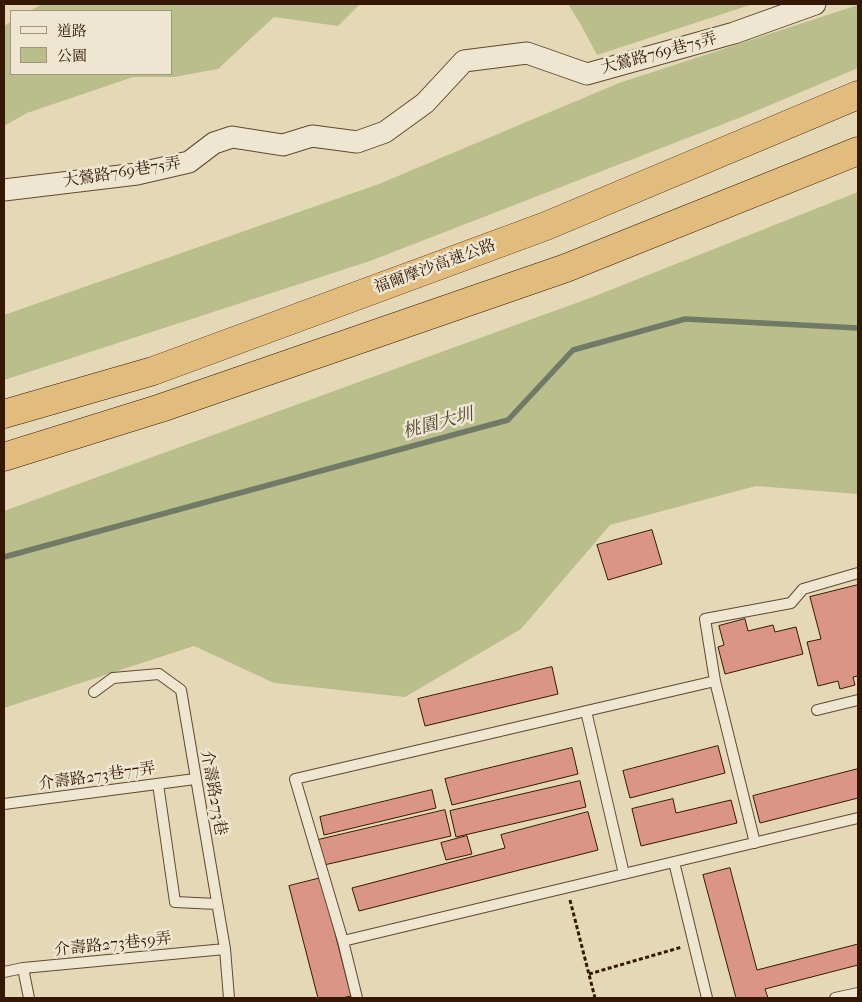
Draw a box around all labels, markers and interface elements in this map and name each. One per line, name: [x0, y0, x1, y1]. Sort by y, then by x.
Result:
legend: [10, 10, 172, 75]
text: 道路: [57, 22, 87, 40]
street label: 大鶯路769巷75弄: [599, 29, 719, 79]
text: 公園: [57, 47, 87, 65]
street label: 大鶯路769巷75弄: [62, 154, 182, 192]
street label: 福爾摩沙高速公路: [372, 236, 498, 298]
water label: 桃園大圳: [400, 404, 476, 444]
street label: 介壽路273巷: [196, 749, 230, 837]
street label: 介壽路273巷77弄: [37, 759, 157, 795]
street label: 介壽路273巷59弄: [53, 929, 173, 961]

